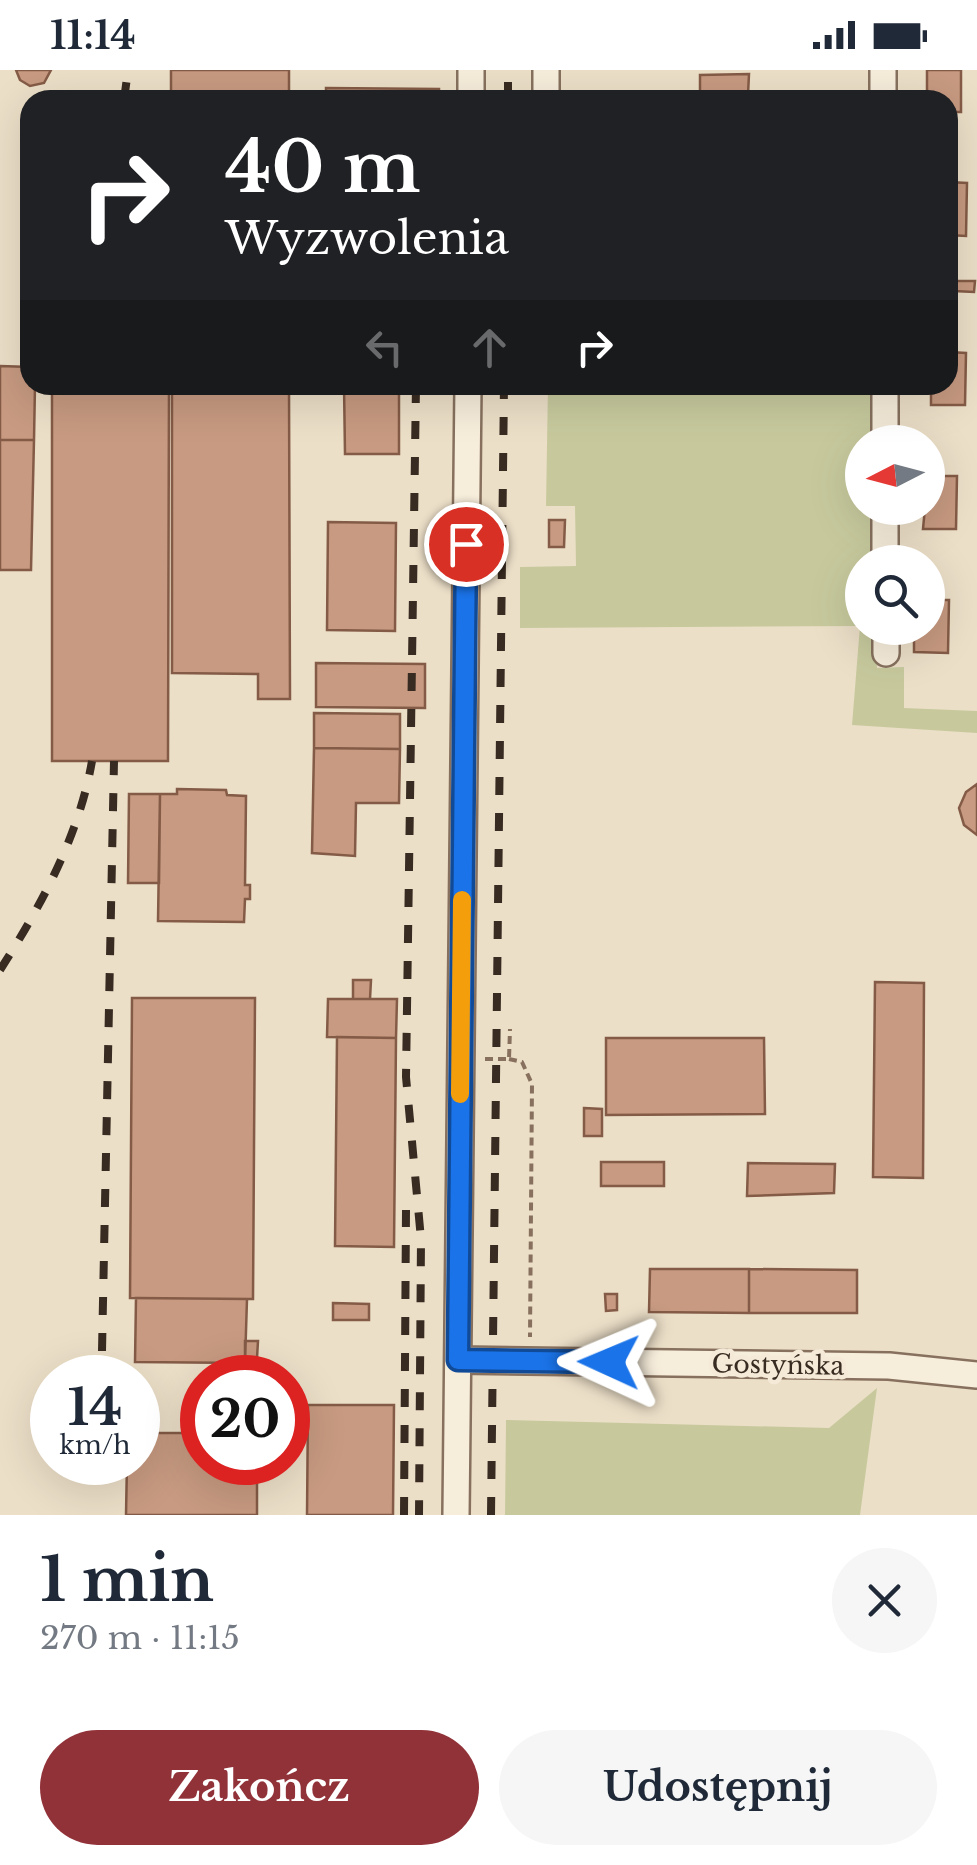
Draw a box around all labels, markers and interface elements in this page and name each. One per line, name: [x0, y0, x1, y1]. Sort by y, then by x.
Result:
text: 11:14: [50, 12, 136, 59]
text: 40 m: [225, 124, 420, 211]
icon: right: [60, 130, 190, 260]
text: Wyzwolenia: [225, 210, 509, 266]
icon: left: [357, 320, 412, 375]
icon: ahead: [462, 320, 517, 375]
icon: right: [567, 320, 622, 375]
north arrow: [845, 425, 945, 525]
map controls: [845, 425, 945, 645]
pin: [424, 502, 509, 587]
icon: arrive: [439, 517, 494, 572]
button: search: [845, 545, 945, 645]
position arrow: [557, 1310, 661, 1414]
street label: Gostyńska: [711, 1348, 845, 1382]
speed limit sign: 20: [180, 1355, 310, 1485]
text: 14: [68, 1376, 123, 1439]
text: km/h: [60, 1430, 130, 1461]
text: 1 min: [40, 1543, 214, 1617]
button: close: [832, 1548, 937, 1653]
text: 270 m · 11:15: [40, 1618, 240, 1658]
button: Zakończ: [40, 1730, 479, 1845]
button: Udostępnij: [499, 1730, 937, 1845]

